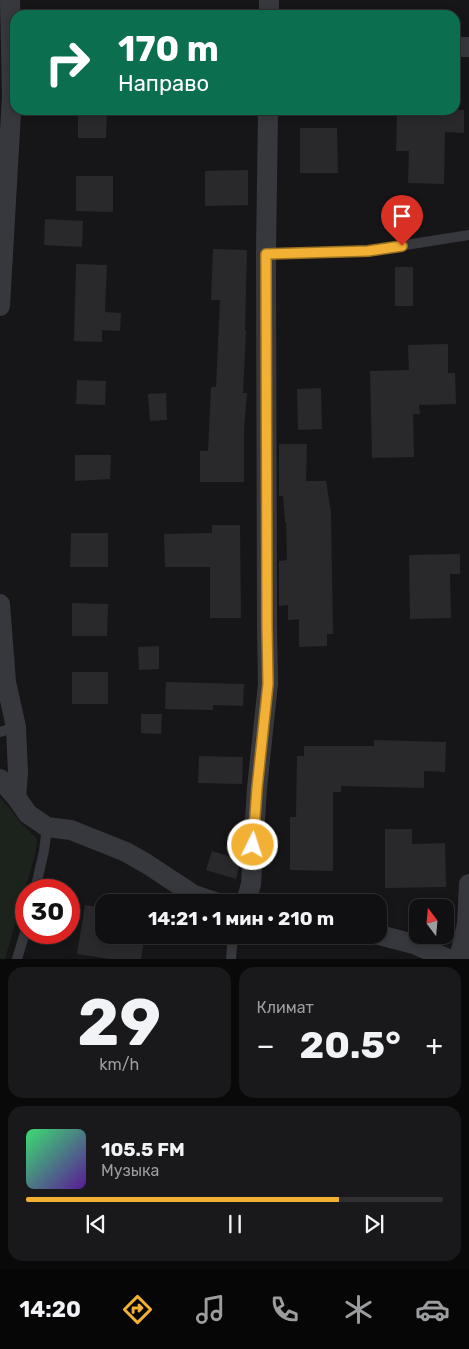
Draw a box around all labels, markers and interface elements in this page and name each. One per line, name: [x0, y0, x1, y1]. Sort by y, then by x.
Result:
text: 170 m: [118, 28, 219, 70]
icon: right: [35, 30, 100, 95]
text: Направо: [118, 70, 209, 97]
pin: [381, 195, 423, 246]
icon: arrive: [388, 202, 416, 230]
position arrow: [226, 818, 278, 870]
speed limit sign: 30: [15, 879, 80, 944]
north arrow: [409, 899, 454, 944]
map controls: [409, 899, 454, 944]
text: 14:21 · 1 мин · 210 m: [148, 907, 334, 930]
text: 29: [77, 984, 161, 1061]
text: Климат: [257, 998, 314, 1017]
text: 20.5°: [300, 1022, 401, 1068]
text: −: [257, 1029, 275, 1062]
text: +: [426, 1029, 443, 1062]
text: km/h: [99, 1055, 139, 1074]
text: 105.5 FM: [101, 1138, 185, 1161]
text: Музыка: [101, 1161, 159, 1180]
icon: previous: [82, 1210, 110, 1238]
icon: pause: [221, 1210, 249, 1238]
icon: next: [360, 1210, 388, 1238]
icon: directions: [120, 1292, 155, 1327]
icon: music: [193, 1292, 228, 1327]
icon: phone: [267, 1292, 302, 1327]
icon: climate: [341, 1292, 376, 1327]
icon: car: [415, 1292, 450, 1327]
text: 14:20: [19, 1296, 81, 1323]

